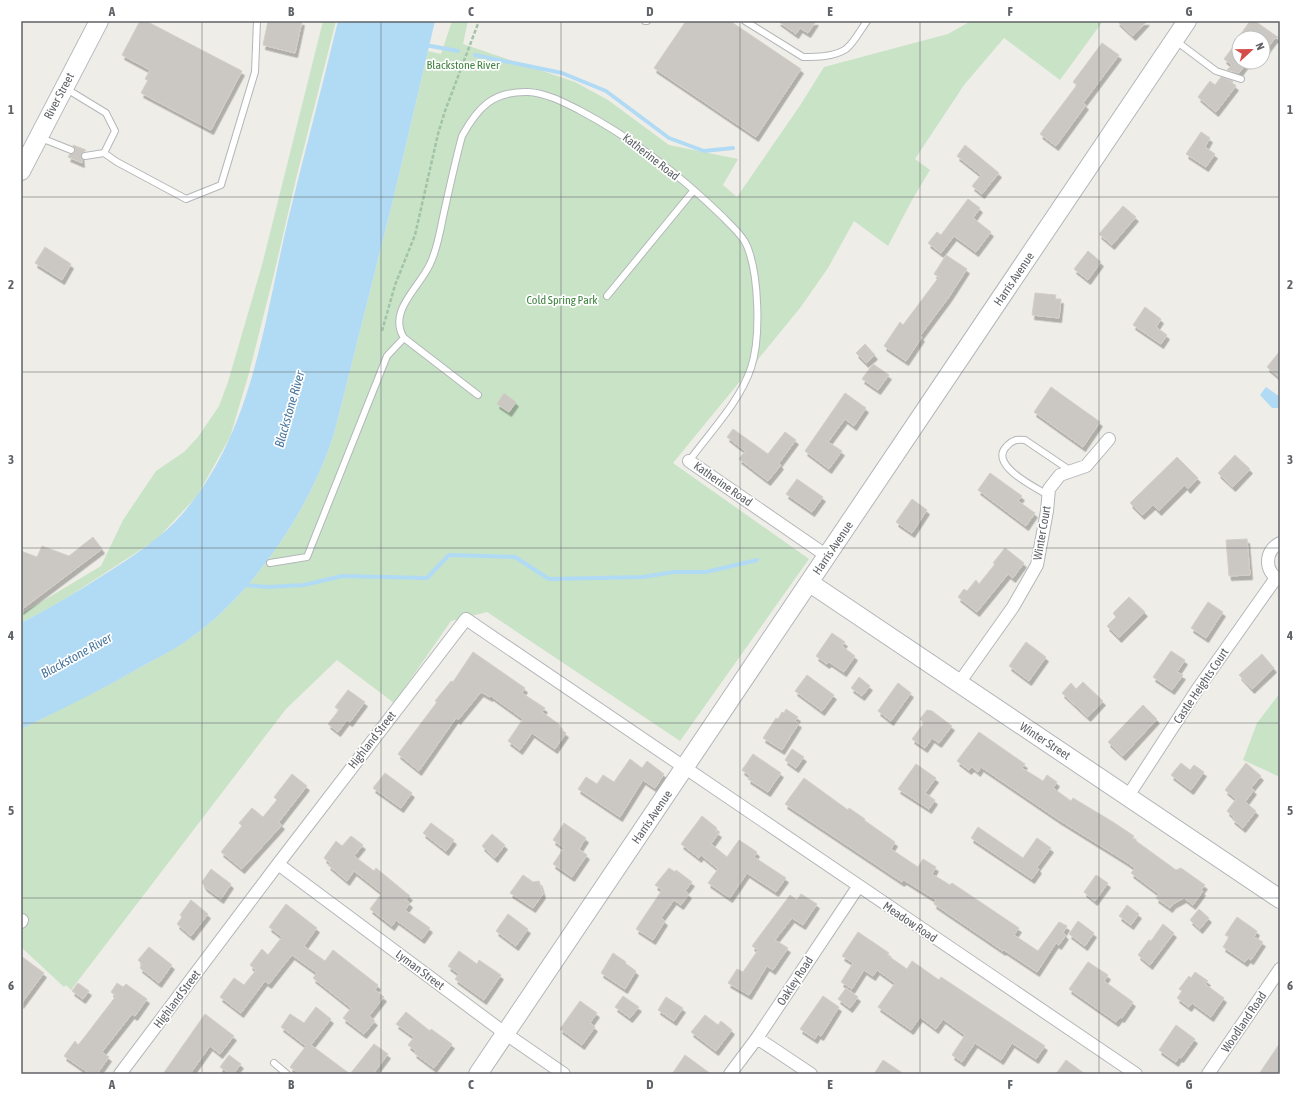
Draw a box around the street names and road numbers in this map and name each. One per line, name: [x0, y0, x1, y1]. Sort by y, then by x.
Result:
street label: River Street: [41, 70, 77, 122]
street label: Katherine Road: [620, 131, 682, 183]
street label: Harris Avenue: [991, 250, 1037, 308]
street label: Katherine Road: [691, 459, 755, 509]
street label: Winter Court: [1030, 504, 1054, 561]
street label: Harris Avenue: [810, 519, 856, 577]
street label: Castle Heights Court: [1171, 645, 1232, 726]
street label: Highland Street: [345, 708, 399, 771]
street label: Winter Street: [1017, 719, 1073, 763]
street label: Harris Avenue: [629, 788, 675, 846]
street label: Meadow Road: [880, 899, 940, 945]
street label: Lyman Street: [393, 947, 448, 993]
street label: Oakley Road: [774, 954, 816, 1008]
street label: Highland Street: [151, 967, 204, 1031]
street label: Woodland Road: [1219, 989, 1269, 1055]

